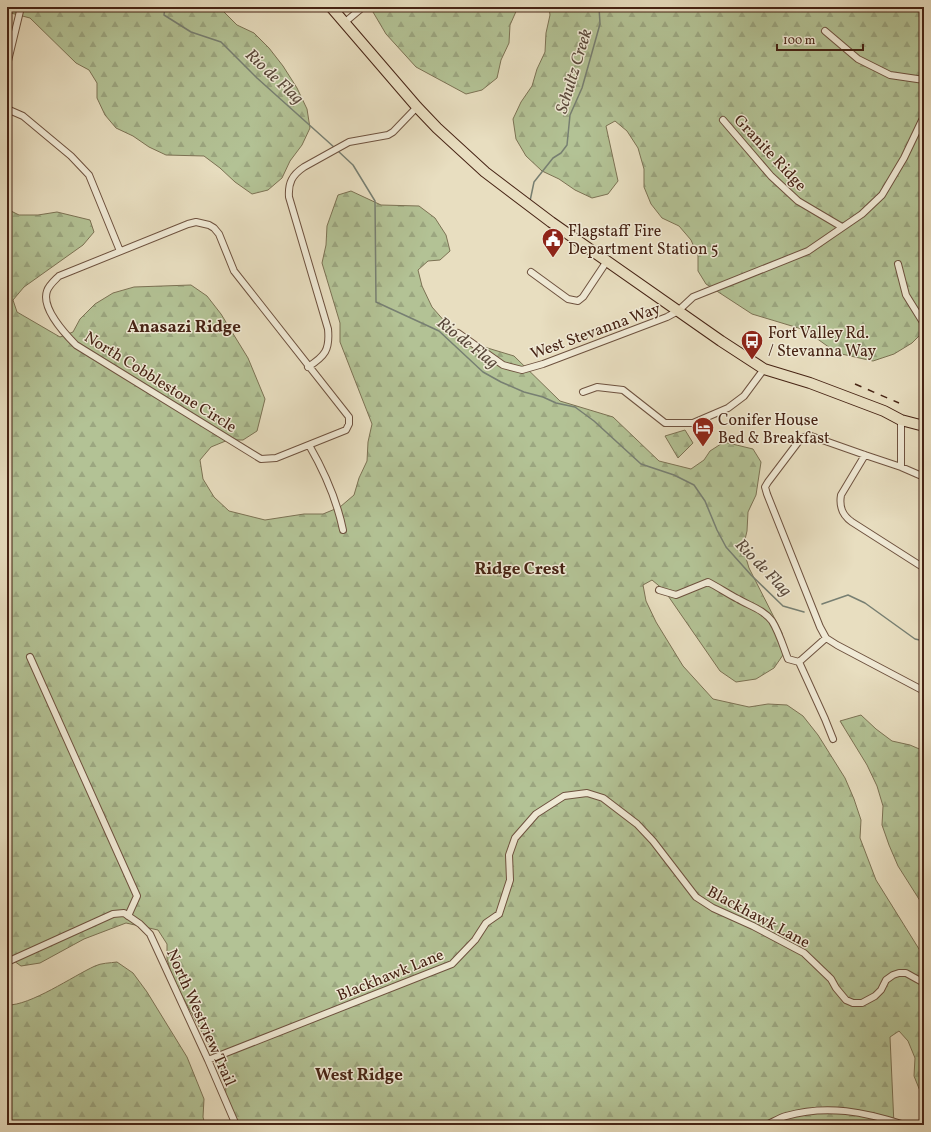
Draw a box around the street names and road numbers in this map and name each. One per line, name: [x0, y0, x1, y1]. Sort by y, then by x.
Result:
street label: Granite Ridge: [728, 110, 811, 197]
street label: West Stevanna Way: [528, 298, 664, 366]
street label: North Cobblestone Circle: [79, 327, 240, 439]
street label: Blackhawk Lane: [703, 881, 813, 954]
street label: Blackhawk Lane: [334, 944, 448, 1007]
street label: North Westview Trail: [160, 946, 240, 1090]

